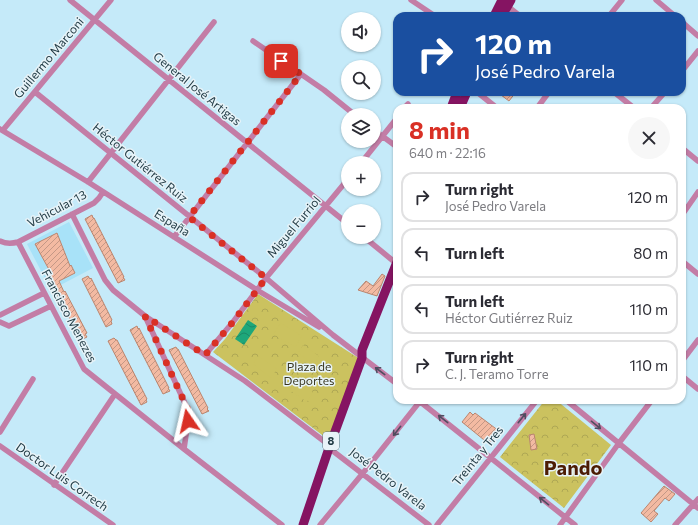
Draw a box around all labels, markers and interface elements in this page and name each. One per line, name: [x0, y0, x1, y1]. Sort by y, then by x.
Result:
map controls: [341, 12, 381, 244]
button: sound: [341, 12, 381, 52]
street label: Guillermo Marconi: [10, 14, 86, 101]
text: 120 m: [475, 26, 552, 60]
icon: right: [409, 28, 461, 80]
pin: [264, 44, 298, 78]
street label: General José Artigas: [150, 49, 244, 129]
icon: arrive: [270, 50, 292, 72]
button: search: [341, 60, 381, 100]
text: José Pedro Varela: [475, 60, 615, 82]
button: layers: [341, 108, 381, 148]
text: 8 min: [409, 115, 470, 144]
button: close: [628, 117, 670, 159]
street label: Héctor Gutiérrez Ruiz: [90, 120, 191, 205]
text: 640 m · 22:16: [409, 145, 486, 161]
button: +: [341, 156, 381, 196]
text: Turn right: [445, 180, 514, 198]
icon: right: [411, 186, 433, 208]
street label: Vehicular 13: [25, 187, 89, 229]
text: 120 m: [628, 188, 668, 206]
street label: Miguel Furriol: [264, 193, 323, 260]
text: José Pedro Varela: [445, 198, 546, 214]
button: −: [341, 204, 381, 244]
street label: España: [152, 206, 193, 238]
icon: left: [411, 242, 433, 264]
text: Turn left: [445, 244, 504, 262]
text: 80 m: [633, 244, 668, 262]
street label: Francisco Menezes: [39, 267, 100, 364]
text: Turn left: [445, 292, 504, 310]
icon: left: [411, 298, 433, 320]
text: 110 m: [629, 300, 668, 318]
text: Héctor Gutiérrez Ruiz: [445, 310, 573, 326]
text: Turn right: [445, 348, 514, 366]
icon: right: [411, 354, 433, 376]
text: 110 m: [629, 356, 668, 374]
park label: Plaza de Deportes: [284, 359, 334, 387]
text: C. J. Teramo Torre: [445, 366, 549, 382]
one-way arrow: [374, 367, 385, 375]
position arrow: [167, 400, 209, 442]
one-way arrow: [518, 413, 527, 423]
one-way arrow: [437, 415, 448, 424]
one-way arrow: [591, 420, 602, 429]
street label: Treinta y Tres: [449, 423, 506, 488]
one-way arrow: [393, 425, 402, 436]
road number: 8: [323, 432, 339, 450]
street label: Doctor Luis Correch: [14, 439, 111, 513]
street label: José Pedro Varela: [347, 444, 430, 513]
district label: Pando: [544, 455, 602, 479]
one-way arrow: [539, 496, 550, 505]

